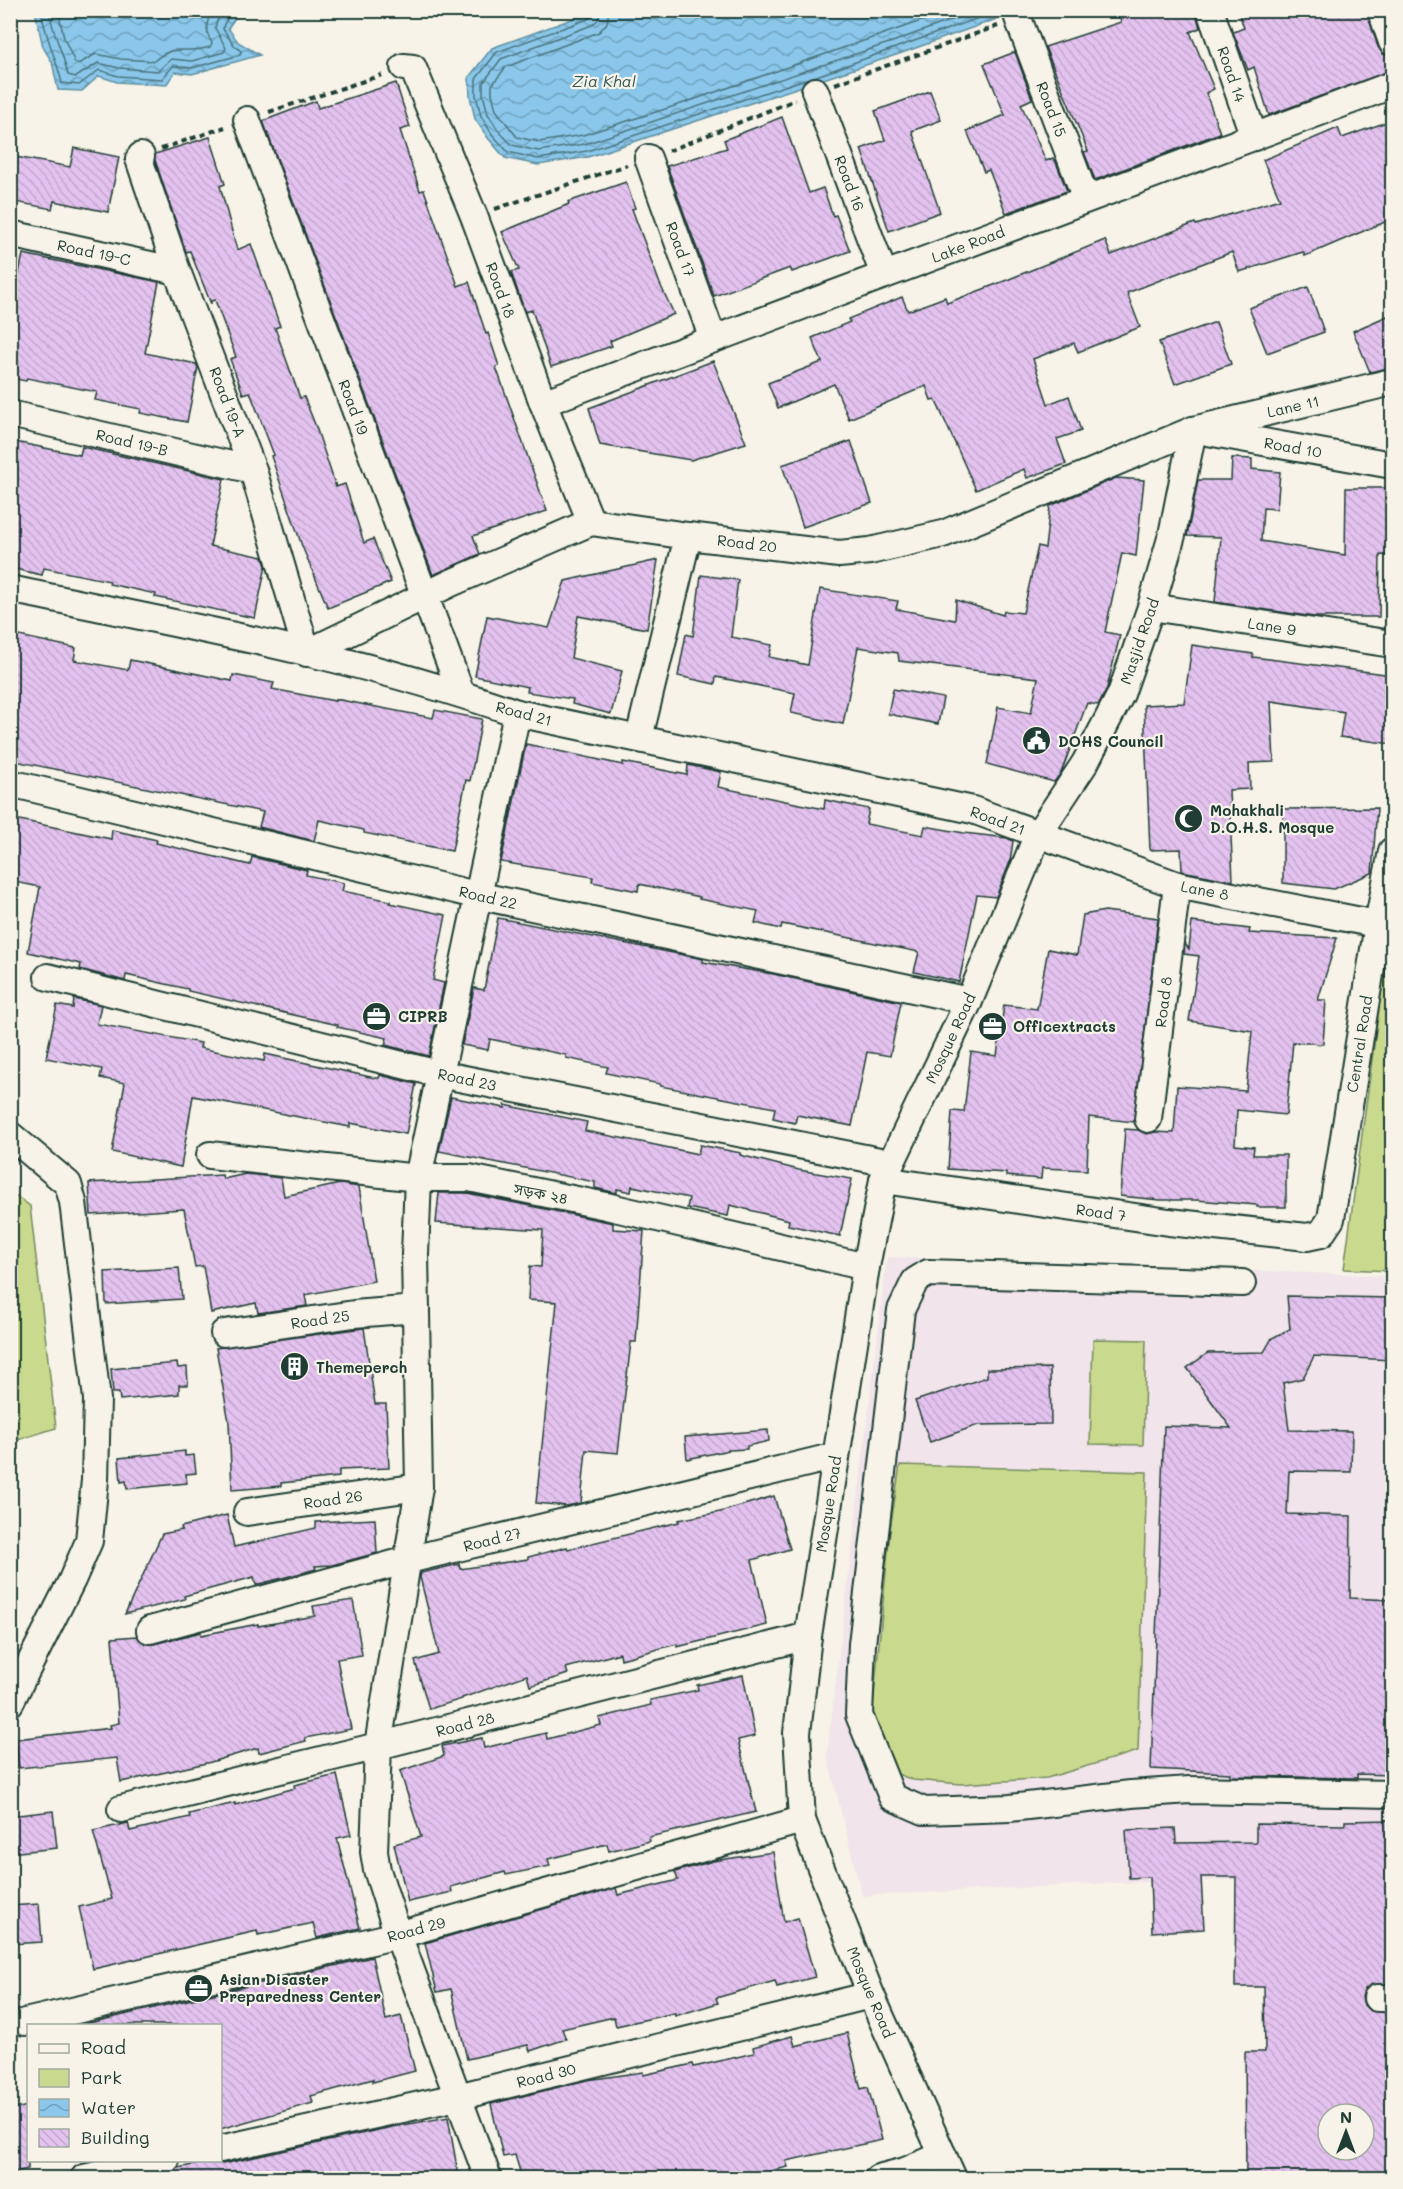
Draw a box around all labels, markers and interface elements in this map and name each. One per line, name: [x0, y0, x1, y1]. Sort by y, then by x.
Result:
street label: Road 14: [1213, 43, 1251, 105]
water label: Zia Khal: [572, 70, 636, 91]
street label: Road 15: [1032, 79, 1072, 139]
street label: Road 16: [830, 152, 870, 214]
street label: Road 17: [662, 219, 700, 279]
street label: Lake Road: [929, 221, 1007, 267]
street label: Road 19-C: [55, 234, 133, 270]
street label: Road 18: [482, 259, 520, 321]
street label: Road 19-A: [205, 364, 251, 440]
street label: Road 19: [334, 376, 374, 438]
street label: Lane 11: [1265, 390, 1321, 422]
street label: Road 19-B: [94, 424, 170, 460]
street label: Road 10: [1263, 432, 1323, 462]
street label: Road 20: [716, 529, 778, 557]
street label: Masjid Road: [1115, 595, 1163, 687]
street label: Lane 9: [1246, 612, 1298, 640]
street label: Road 21: [494, 696, 554, 730]
public building icon: DOHS Council: [1021, 725, 1053, 757]
place label: DOHS Council: [1058, 731, 1163, 751]
place label: Mohakhali D.O.H.S. Mosque: [1210, 800, 1334, 837]
street label: Road 21: [968, 801, 1028, 839]
mosque icon: Mohakhali D.O.H.S. Mosque: [1173, 803, 1205, 835]
street label: Lane 8: [1179, 876, 1231, 904]
street label: Road 22: [457, 881, 519, 913]
street label: Road 8: [1150, 975, 1176, 1029]
street label: Mosque Road: [920, 990, 980, 1086]
street label: Central Road: [1341, 994, 1377, 1094]
office icon: CIPRB: [361, 1000, 393, 1032]
place label: CIPRB: [398, 1006, 448, 1026]
office icon: Officextracts: [976, 1010, 1008, 1042]
place label: Officextracts: [1013, 1016, 1116, 1036]
street label: Road 23: [436, 1063, 498, 1095]
street label: সড়ক ২৪: [511, 1178, 570, 1208]
street label: Road 7: [1075, 1199, 1127, 1225]
street label: Road 25: [289, 1305, 351, 1333]
building icon: Themeperch: [279, 1351, 311, 1383]
place label: Themeperch: [316, 1357, 408, 1377]
street label: Mosque Road: [811, 1454, 845, 1554]
street label: Road 26: [302, 1485, 364, 1513]
street label: Road 27: [461, 1522, 523, 1556]
street label: Road 28: [434, 1707, 496, 1741]
street label: Road 29: [385, 1912, 447, 1946]
street label: Mosque Road: [843, 1943, 899, 2041]
place label: Asian Disaster Preparedness Center: [219, 1969, 381, 2006]
office icon: Asian Disaster Preparedness Center: [182, 1972, 214, 2004]
legend: [27, 2024, 222, 2162]
text: Road: [81, 2035, 126, 2059]
street label: Road 30: [514, 2058, 578, 2092]
text: Park: [81, 2065, 122, 2089]
text: Water: [81, 2095, 136, 2119]
north arrow: [1316, 2102, 1376, 2162]
text: N: [1340, 2106, 1352, 2127]
text: Building: [81, 2125, 149, 2149]

